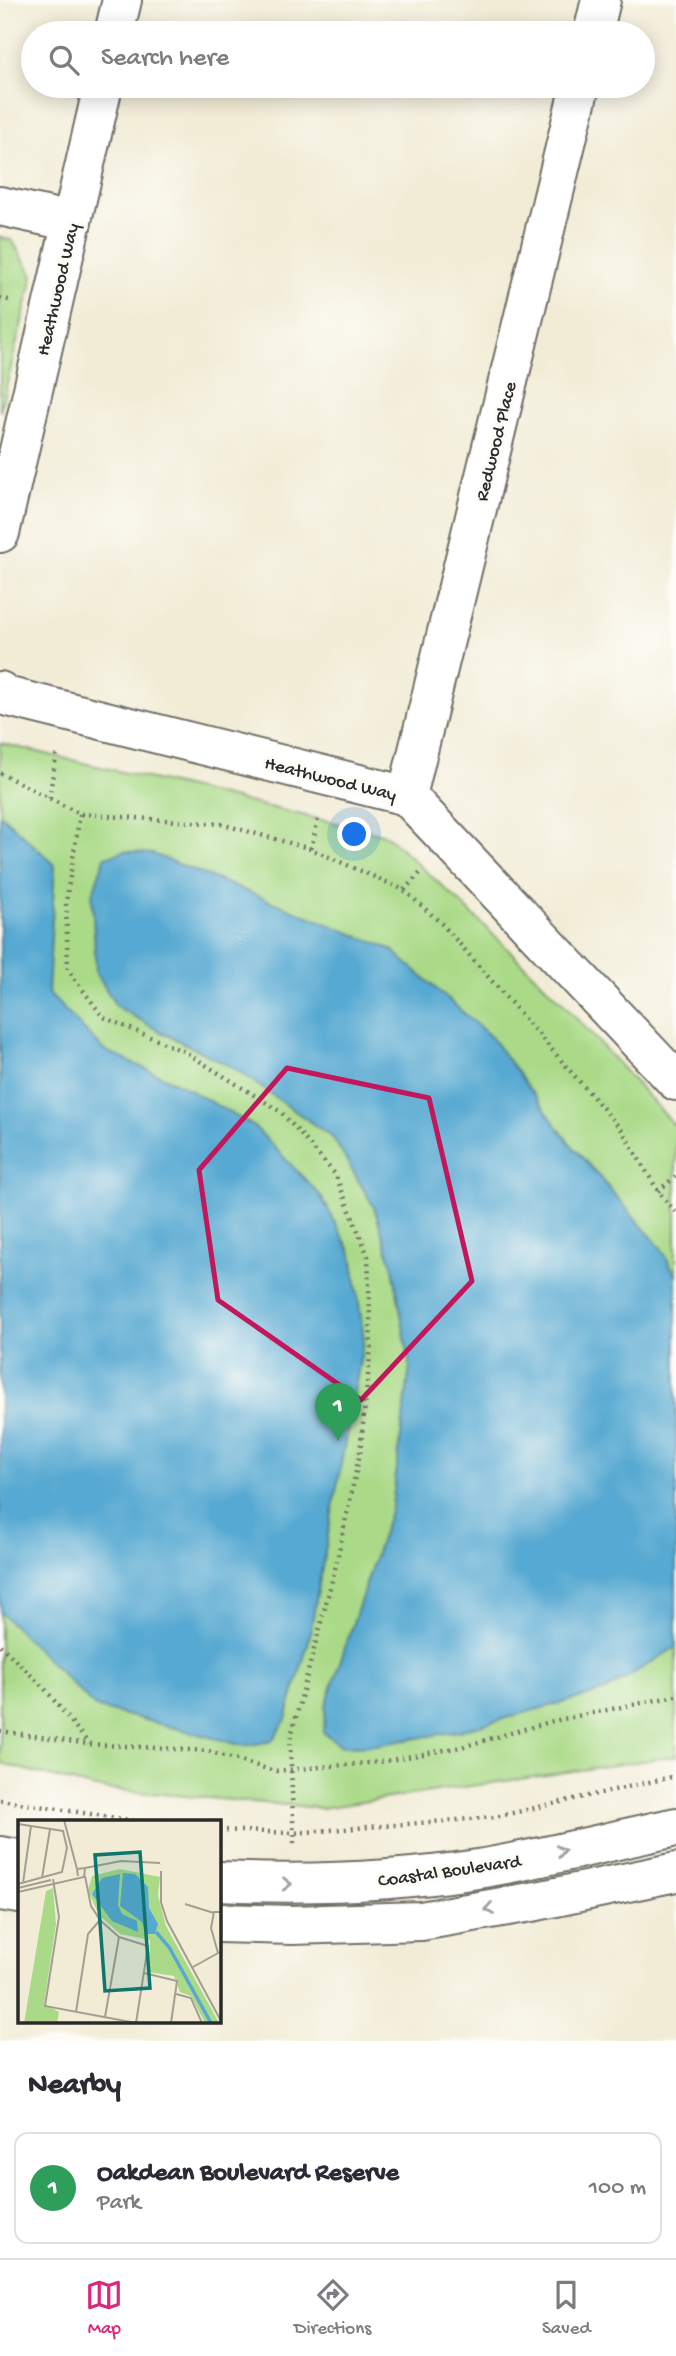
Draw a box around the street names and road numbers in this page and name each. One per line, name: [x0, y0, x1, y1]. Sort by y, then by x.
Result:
street label: Heathwood Way: [33, 221, 86, 358]
street label: Redwood Place: [471, 379, 523, 504]
street label: Heathwood Way: [262, 753, 399, 808]
street label: Coastal Boulevard: [377, 1851, 524, 1894]

